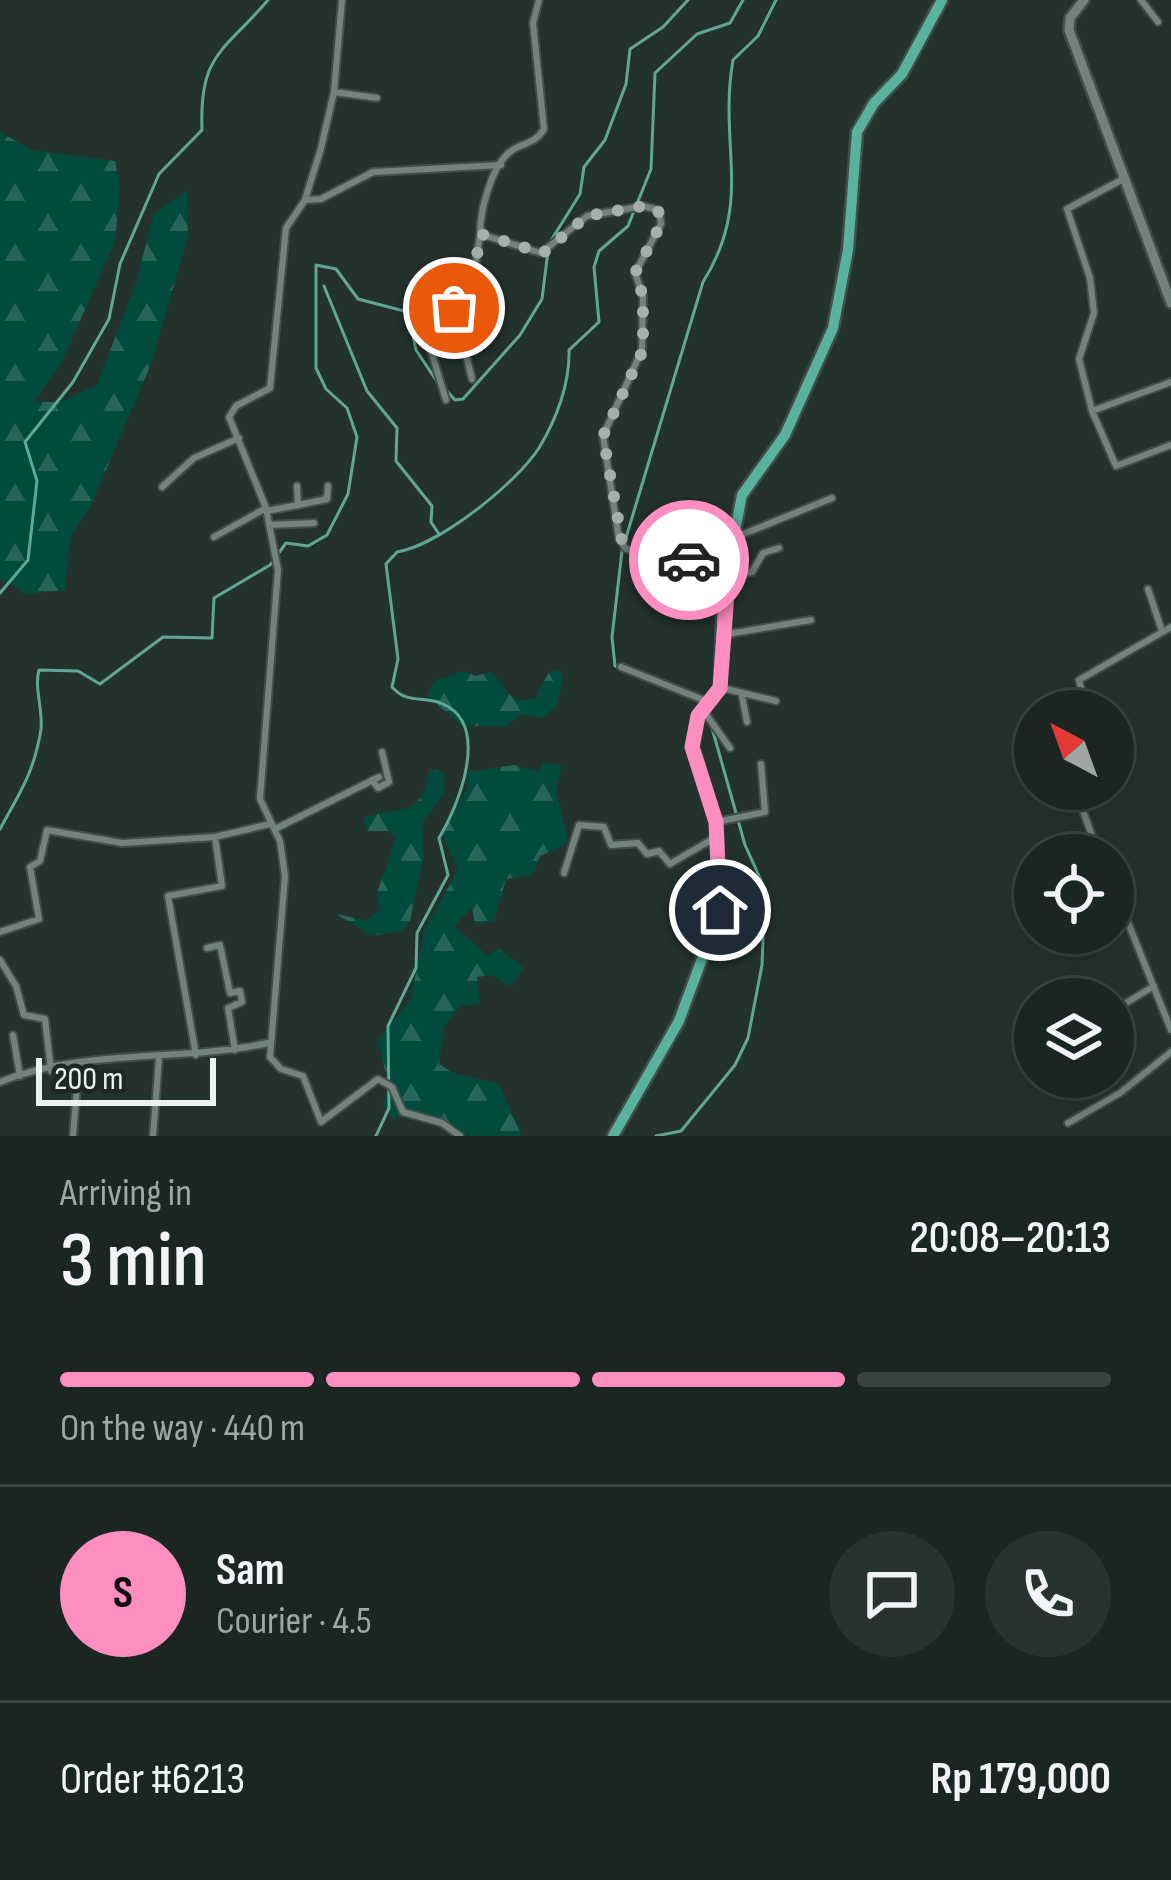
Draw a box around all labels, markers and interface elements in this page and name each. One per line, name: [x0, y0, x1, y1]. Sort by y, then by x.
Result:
pin: [403, 257, 505, 359]
icon: bag: [421, 275, 487, 341]
courier: [629, 500, 749, 620]
icon: car: [656, 527, 722, 593]
north arrow: [1014, 690, 1134, 810]
map controls: [1014, 690, 1134, 1098]
button: locate: [1014, 834, 1134, 954]
pin: [669, 859, 771, 961]
icon: home: [687, 877, 753, 943]
button: layers: [1014, 978, 1134, 1098]
scale bar: [36, 1052, 216, 1105]
text: 200 m: [54, 1059, 123, 1099]
text: Arriving in: [60, 1170, 192, 1217]
text: 20:08–20:13: [910, 1211, 1111, 1266]
text: 3 min: [60, 1215, 207, 1308]
text: On the way · 440 m: [60, 1405, 305, 1452]
button: chat: [829, 1531, 955, 1657]
button: phone: [985, 1531, 1111, 1657]
text: Sam: [216, 1543, 285, 1598]
text: S: [113, 1566, 133, 1621]
text: Courier · 4.5: [216, 1598, 372, 1645]
text: Order #6213: [60, 1752, 245, 1807]
text: Rp 179,000: [930, 1752, 1111, 1807]

